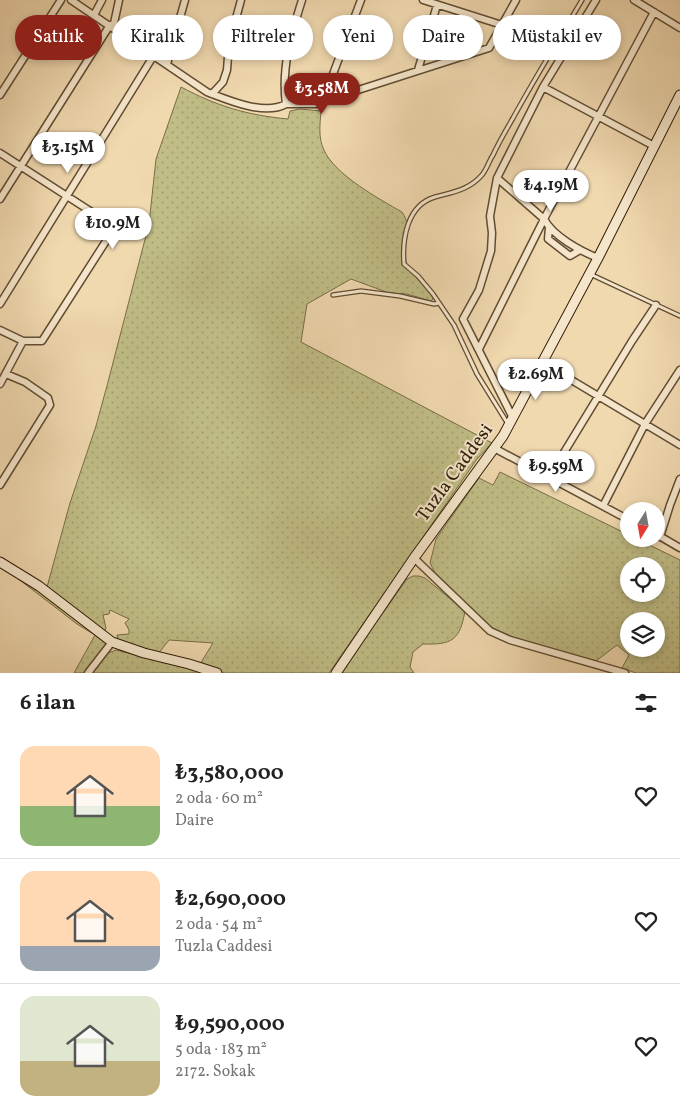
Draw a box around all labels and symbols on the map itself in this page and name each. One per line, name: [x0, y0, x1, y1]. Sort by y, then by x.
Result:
pin: ₺3.58M: [281, 72, 363, 115]
pin: ₺3.15M: [27, 132, 109, 174]
pin: ₺4.19M: [510, 170, 592, 212]
pin: ₺10.9M: [72, 208, 154, 250]
pin: ₺2.69M: [495, 358, 577, 401]
street label: Tuzla Caddesi: [411, 418, 500, 527]
pin: ₺9.59M: [515, 450, 597, 493]
north arrow: [620, 502, 665, 548]

